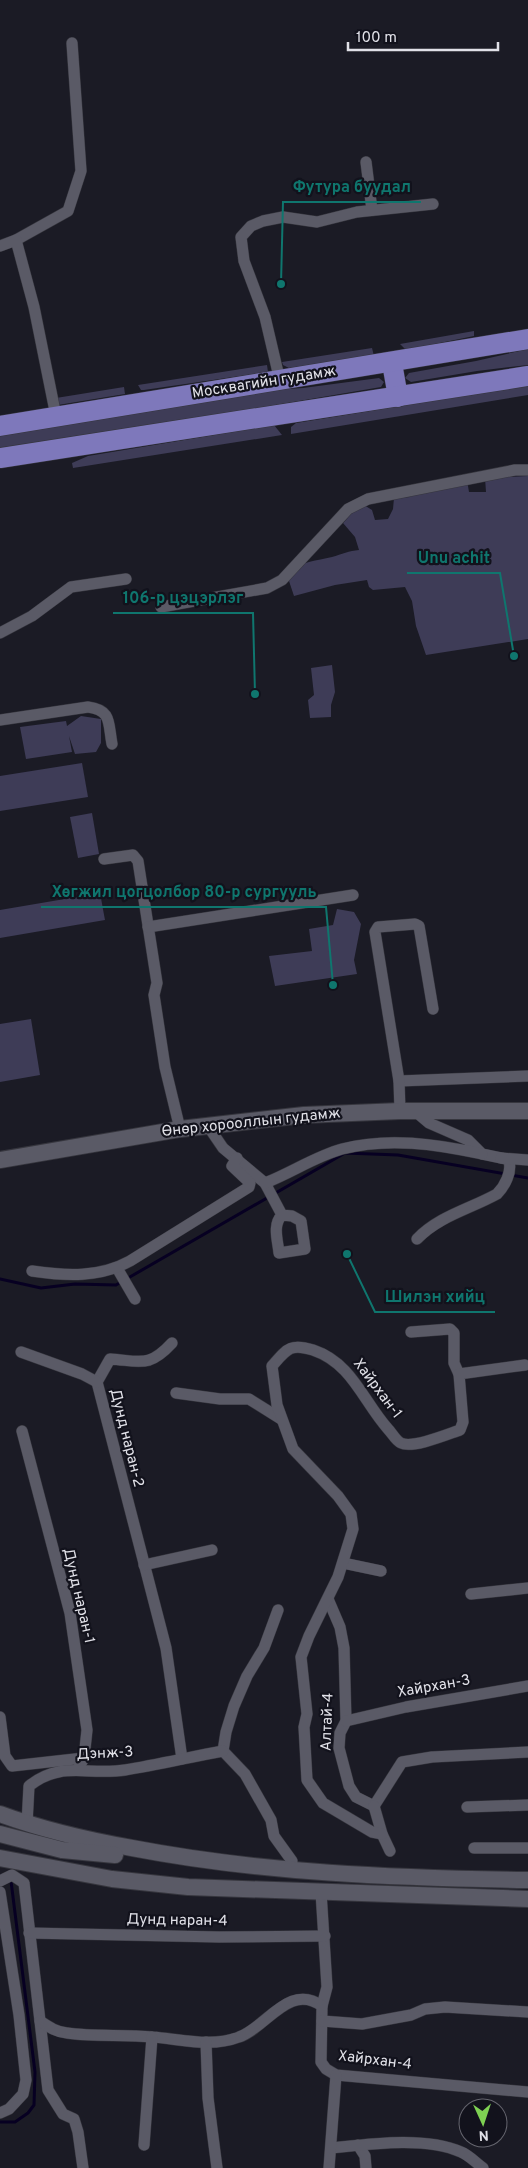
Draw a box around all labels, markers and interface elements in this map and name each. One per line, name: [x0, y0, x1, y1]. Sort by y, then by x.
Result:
scale bar: [348, 20, 498, 52]
text: 100 m: [356, 29, 397, 48]
callout: Футура буудал: [283, 171, 421, 202]
text: Футура буудал: [293, 178, 411, 198]
street label: Москвагийн гудамж: [191, 362, 337, 404]
callout: Unu achit: [407, 542, 500, 573]
text: Unu achit: [418, 549, 490, 569]
callout: 106-р цэцэрлэг: [113, 582, 253, 613]
text: 106-р цэцэрлэг: [123, 589, 243, 609]
callout: Хөгжил цогцолбор 80-р сургууль: [41, 876, 326, 907]
text: Хөгжил цогцолбор 80-р сургууль: [51, 883, 317, 903]
street label: Өнөр хорооллын гудамж: [161, 1104, 342, 1142]
callout: Шилэн хийц: [375, 1281, 495, 1312]
text: Шилэн хийц: [385, 1288, 485, 1308]
street label: Хайрхан-1: [348, 1355, 406, 1423]
street label: Дунд наран-2: [105, 1387, 147, 1489]
street label: Дунд наран-1: [58, 1546, 98, 1646]
street label: Хайрхан-3: [396, 1671, 472, 1703]
street label: Алтай-4: [317, 1692, 339, 1752]
street label: Дэнж-3: [76, 1743, 134, 1765]
street label: Дунд наран-4: [126, 1911, 228, 1931]
street label: Хайрхан-4: [337, 2047, 413, 2075]
north arrow: [458, 2098, 508, 2148]
text: N: [478, 2126, 489, 2143]

